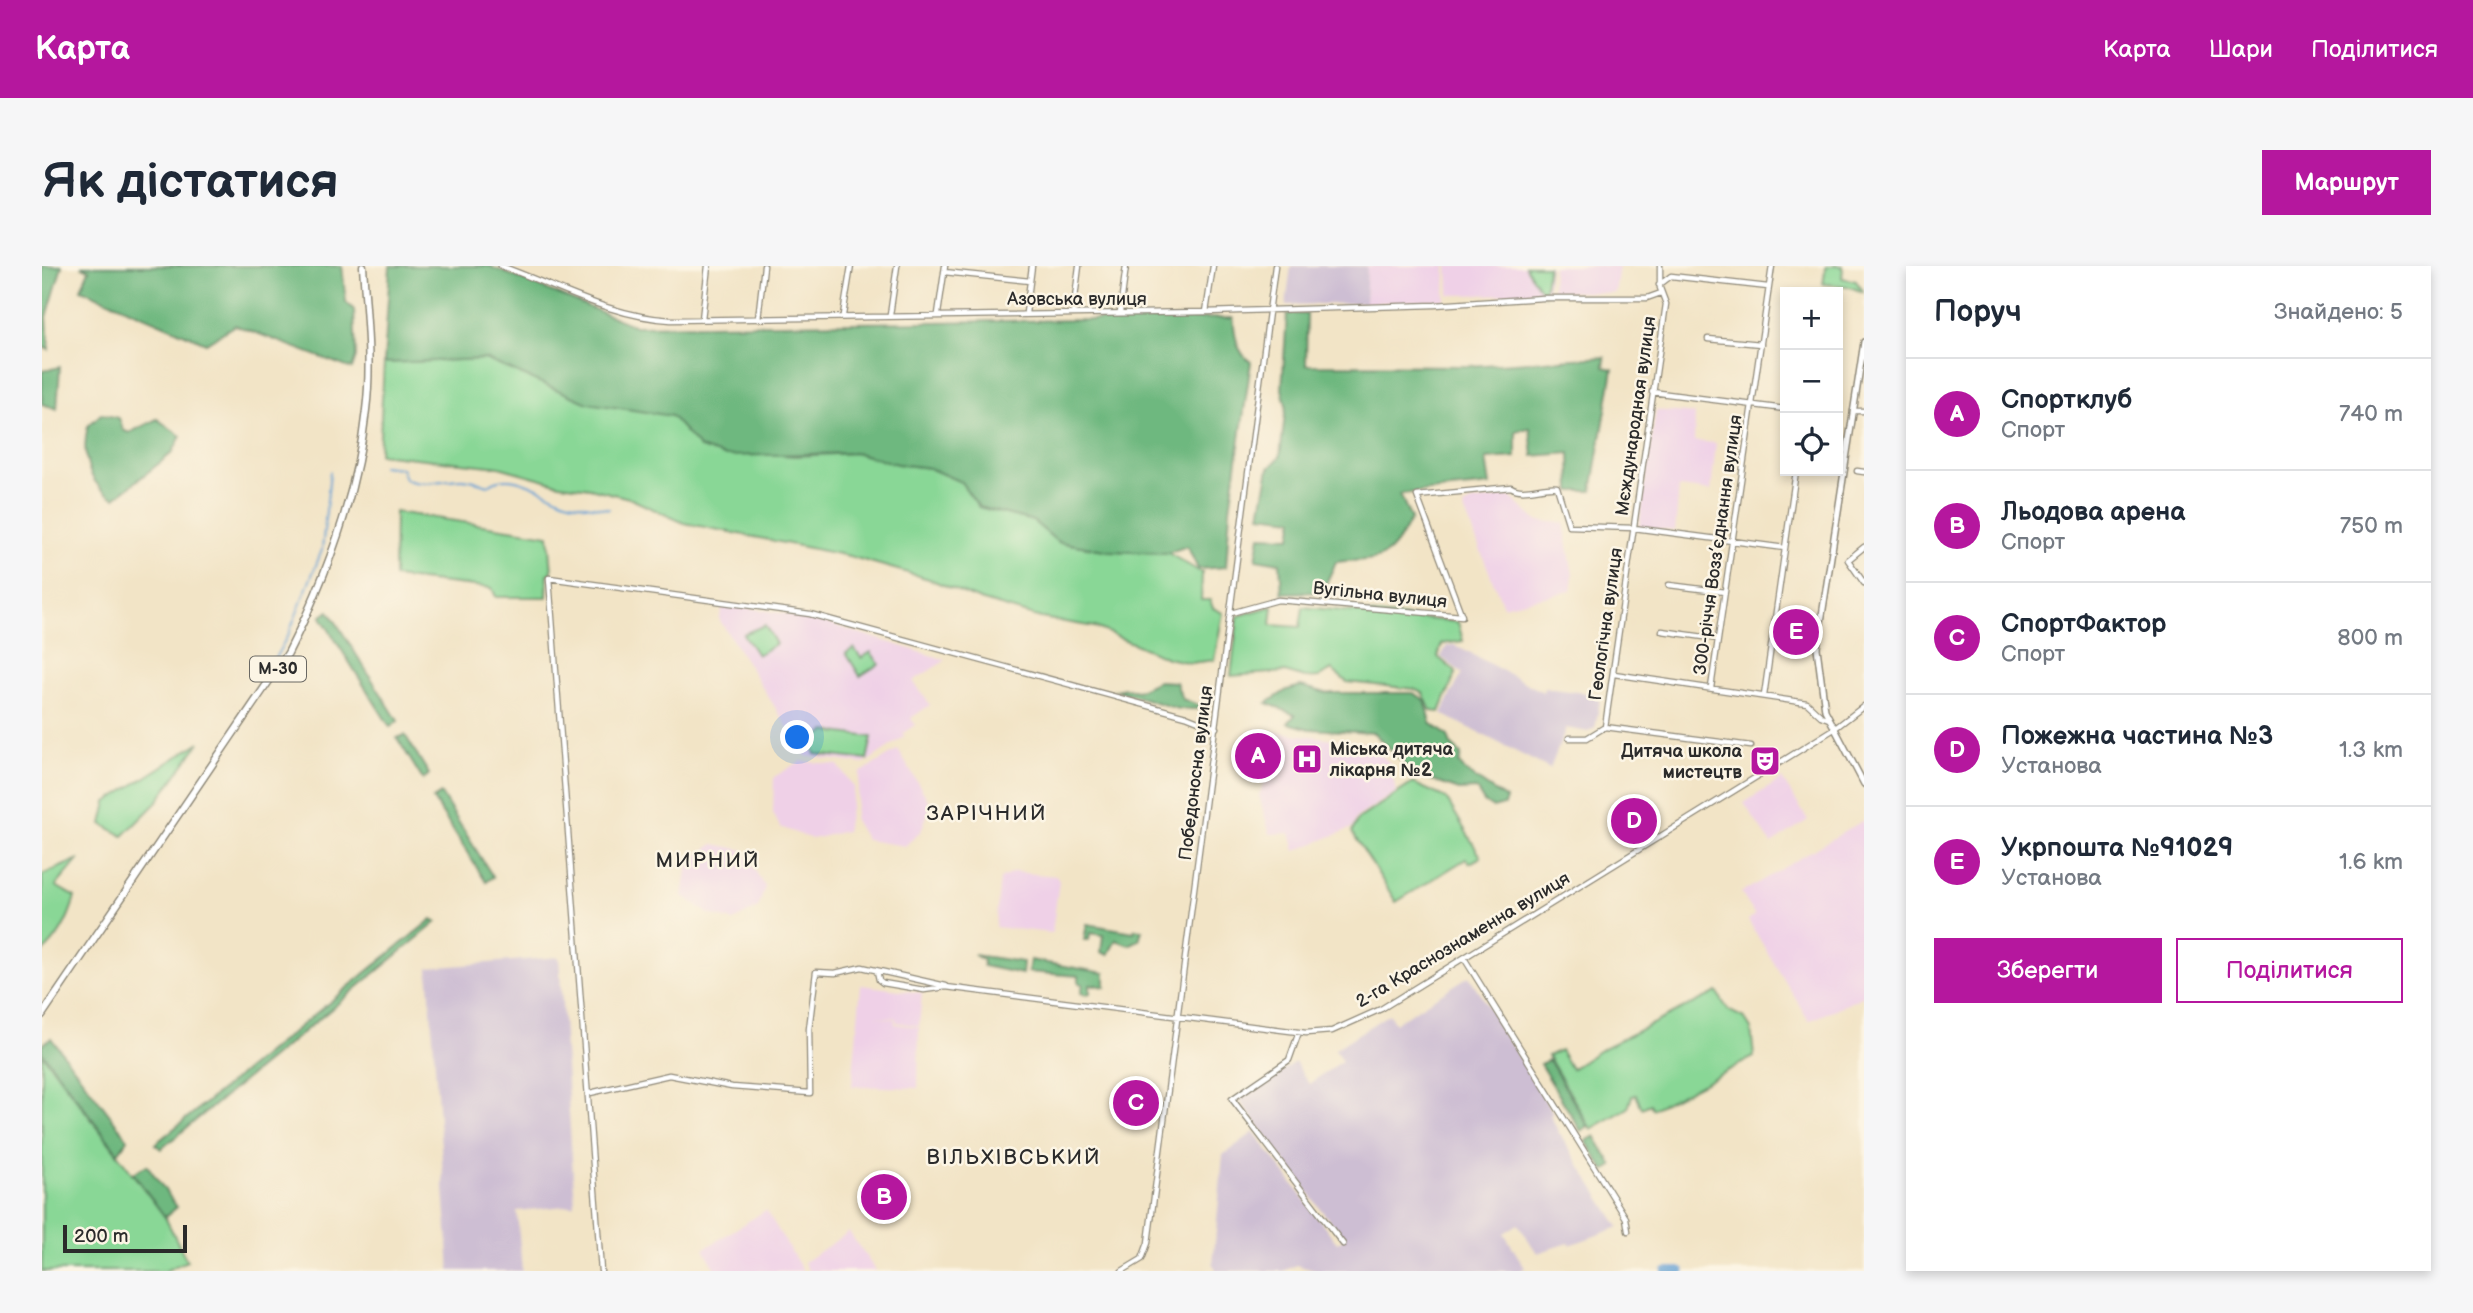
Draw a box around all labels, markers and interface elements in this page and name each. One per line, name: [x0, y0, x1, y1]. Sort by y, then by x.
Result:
text: Карта: [35, 29, 130, 69]
text: Карта: [2103, 35, 2171, 64]
text: Шари: [2209, 35, 2273, 64]
text: Поділитися: [2311, 35, 2438, 64]
button: Маршрут: [2262, 150, 2431, 215]
text: Як дістатися: [42, 153, 339, 212]
map controls: [1780, 287, 1843, 476]
button: +: [1780, 287, 1843, 350]
street label: Азовська вулиця: [1006, 289, 1147, 310]
text: Поруч: [1934, 294, 2022, 330]
text: Знайдено: 5: [2274, 298, 2403, 326]
street label: Мєждународная вулиця: [1612, 315, 1660, 517]
button: −: [1780, 350, 1843, 413]
text: Спортклуб: [2001, 385, 2132, 416]
text: A: [1950, 400, 1964, 428]
text: 740 m: [2339, 400, 2403, 428]
street label: 300-річчя Возз’єднання вулиця: [1689, 413, 1747, 677]
button: locate: [1780, 413, 1843, 476]
text: Спорт: [2001, 416, 2065, 444]
text: Льодова арена: [2001, 497, 2185, 528]
text: B: [1949, 512, 1965, 540]
text: 750 m: [2340, 512, 2403, 540]
text: Спорт: [2001, 528, 2065, 556]
street label: Геологічна вулиця: [1585, 546, 1627, 702]
street label: Вугільна вулиця: [1312, 578, 1448, 612]
pin: E: [1773, 606, 1819, 658]
text: СпортФактор: [2001, 609, 2167, 640]
text: C: [1949, 624, 1965, 652]
text: 800 m: [2337, 624, 2403, 652]
text: Спорт: [2001, 640, 2065, 668]
road number: М-30: [250, 656, 306, 682]
street label: Победоносна вулиця: [1175, 684, 1217, 862]
your location: [780, 720, 814, 754]
text: Пожежна частина №3: [2001, 721, 2273, 752]
pin: A: [1235, 730, 1281, 782]
text: D: [1949, 736, 1965, 764]
text: 1.3 km: [2339, 736, 2403, 764]
place label: Міська дитяча лікарня №2: [1329, 739, 1454, 781]
place label: Дитяча школа мистецтв: [1621, 741, 1743, 783]
hospital icon: Міська дитяча лікарня №2: [1290, 742, 1324, 776]
theatre icon: Дитяча школа мистецтв: [1748, 744, 1782, 778]
text: Установа: [2001, 752, 2102, 780]
pin: D: [1611, 795, 1657, 847]
district label: ЗАРІЧНИЙ: [927, 801, 1047, 826]
text: Укрпошта №91029: [2001, 833, 2233, 864]
district label: МИРНИЙ: [655, 848, 761, 873]
text: E: [1950, 848, 1964, 876]
text: 1.6 km: [2339, 848, 2403, 876]
text: Установа: [2001, 864, 2102, 892]
street label: 2-га Краснознаменна вулиця: [1352, 868, 1574, 1012]
button: Зберегти: [1934, 938, 2162, 1003]
button: Поділитися: [2176, 938, 2403, 1003]
pin: C: [1113, 1077, 1159, 1129]
district label: ВІЛЬХІВСЬКИЙ: [926, 1145, 1102, 1170]
pin: B: [861, 1171, 907, 1223]
scale bar: [63, 1222, 187, 1254]
text: 200 m: [74, 1225, 128, 1248]

